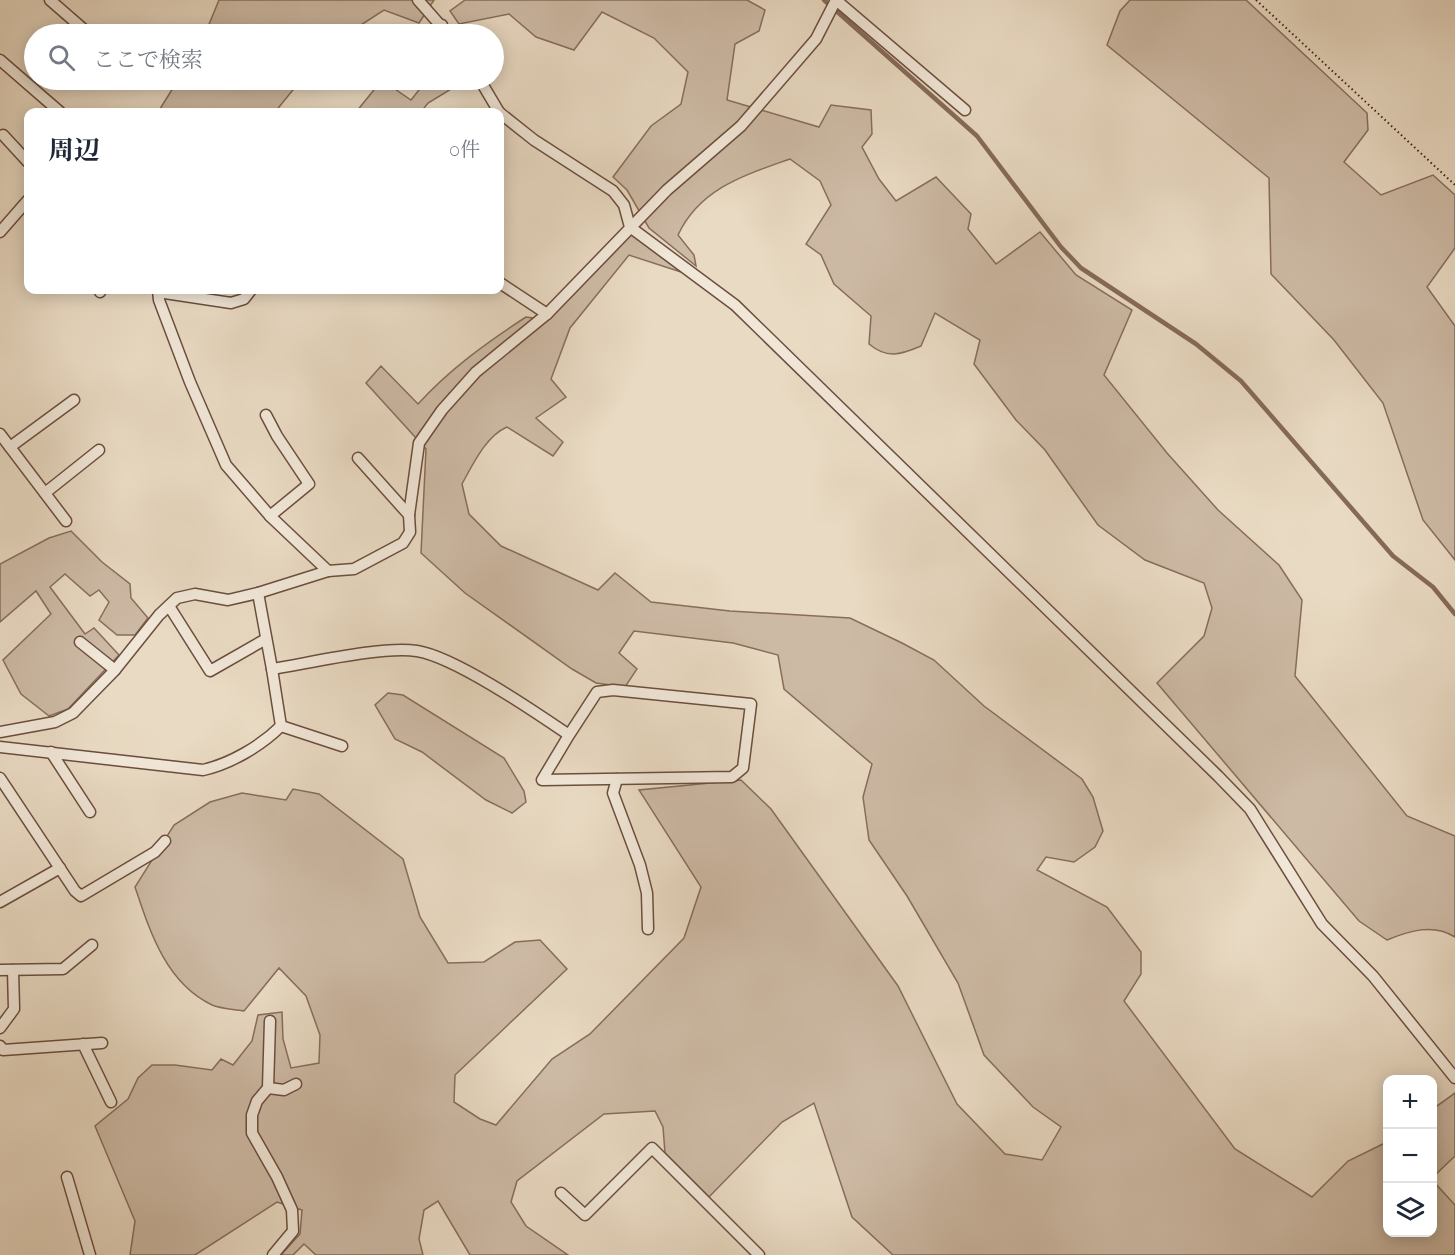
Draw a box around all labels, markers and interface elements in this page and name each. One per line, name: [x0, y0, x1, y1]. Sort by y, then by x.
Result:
search box: [24, 24, 504, 90]
icon: search: [45, 41, 78, 74]
text: ここで検索: [93, 47, 203, 73]
text: 周辺: [48, 135, 100, 166]
text: 0件: [449, 138, 480, 161]
map controls: [1383, 1075, 1437, 1237]
button: +: [1383, 1075, 1437, 1129]
button: −: [1383, 1129, 1437, 1183]
button: layers: [1383, 1183, 1437, 1237]

